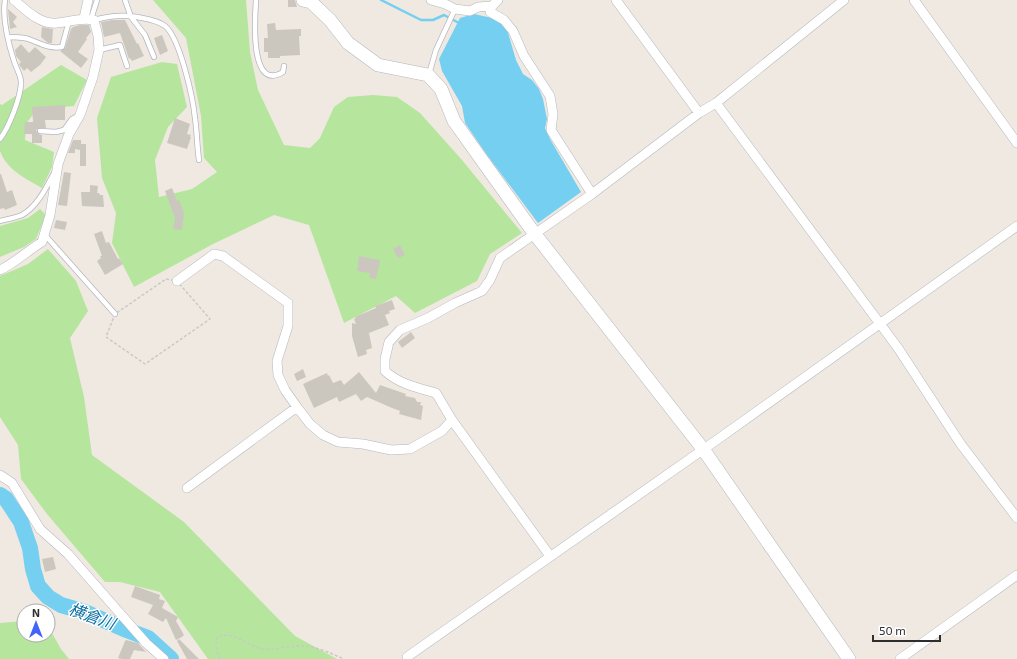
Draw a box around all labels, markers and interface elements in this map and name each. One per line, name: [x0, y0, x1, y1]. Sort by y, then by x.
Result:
water label: 横倉川: [66, 598, 120, 633]
north arrow: [16, 603, 56, 643]
text: N: [32, 606, 40, 619]
scale bar: [873, 617, 940, 643]
text: 50 m: [879, 623, 906, 637]

